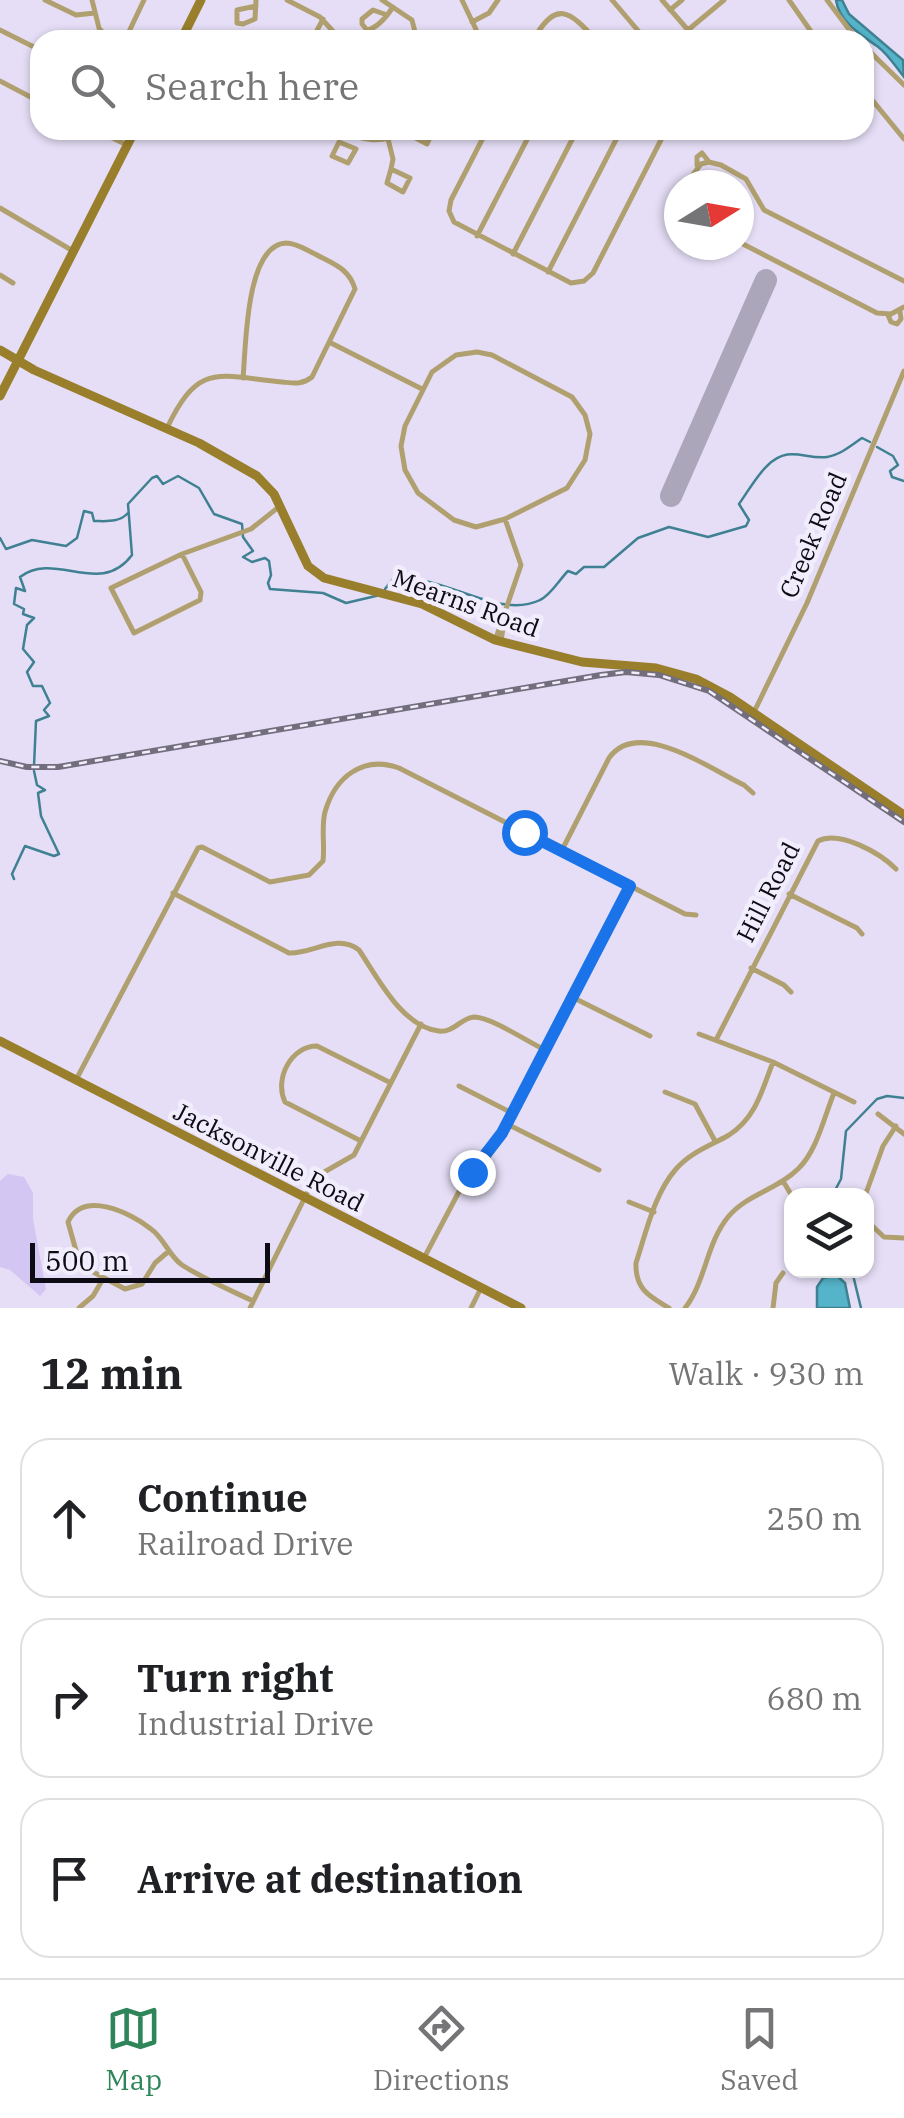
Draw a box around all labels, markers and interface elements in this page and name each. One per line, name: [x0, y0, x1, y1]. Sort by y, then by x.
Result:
search box: [30, 30, 874, 140]
icon: search: [65, 58, 120, 113]
text: Search here: [145, 61, 359, 110]
north arrow: [664, 170, 754, 260]
street label: Creek Road: [771, 467, 854, 603]
street label: Mearns Road: [388, 561, 544, 644]
route start: [502, 810, 548, 856]
street label: Hill Road: [728, 836, 807, 947]
street label: Jacksonville Road: [168, 1094, 370, 1219]
route end: [450, 1150, 496, 1196]
map controls: [784, 1188, 874, 1278]
button: layers: [784, 1188, 874, 1278]
scale bar: [30, 1238, 270, 1282]
text: 500 m: [45, 1242, 129, 1279]
text: 12 min: [40, 1346, 183, 1401]
text: Walk · 930 m: [668, 1352, 864, 1394]
text: Continue: [137, 1473, 308, 1522]
icon: ahead: [42, 1491, 97, 1546]
text: 250 m: [766, 1497, 862, 1539]
text: Railroad Drive: [137, 1522, 353, 1564]
text: Turn right: [137, 1653, 333, 1702]
icon: right: [42, 1671, 97, 1726]
text: 680 m: [766, 1677, 862, 1719]
text: Industrial Drive: [137, 1702, 374, 1744]
icon: arrive: [42, 1851, 97, 1906]
text: Arrive at destination: [137, 1854, 523, 1903]
tab: Map: [105, 2001, 162, 2098]
tab: Directions: [373, 2001, 509, 2098]
tab: Saved: [720, 2001, 799, 2098]

